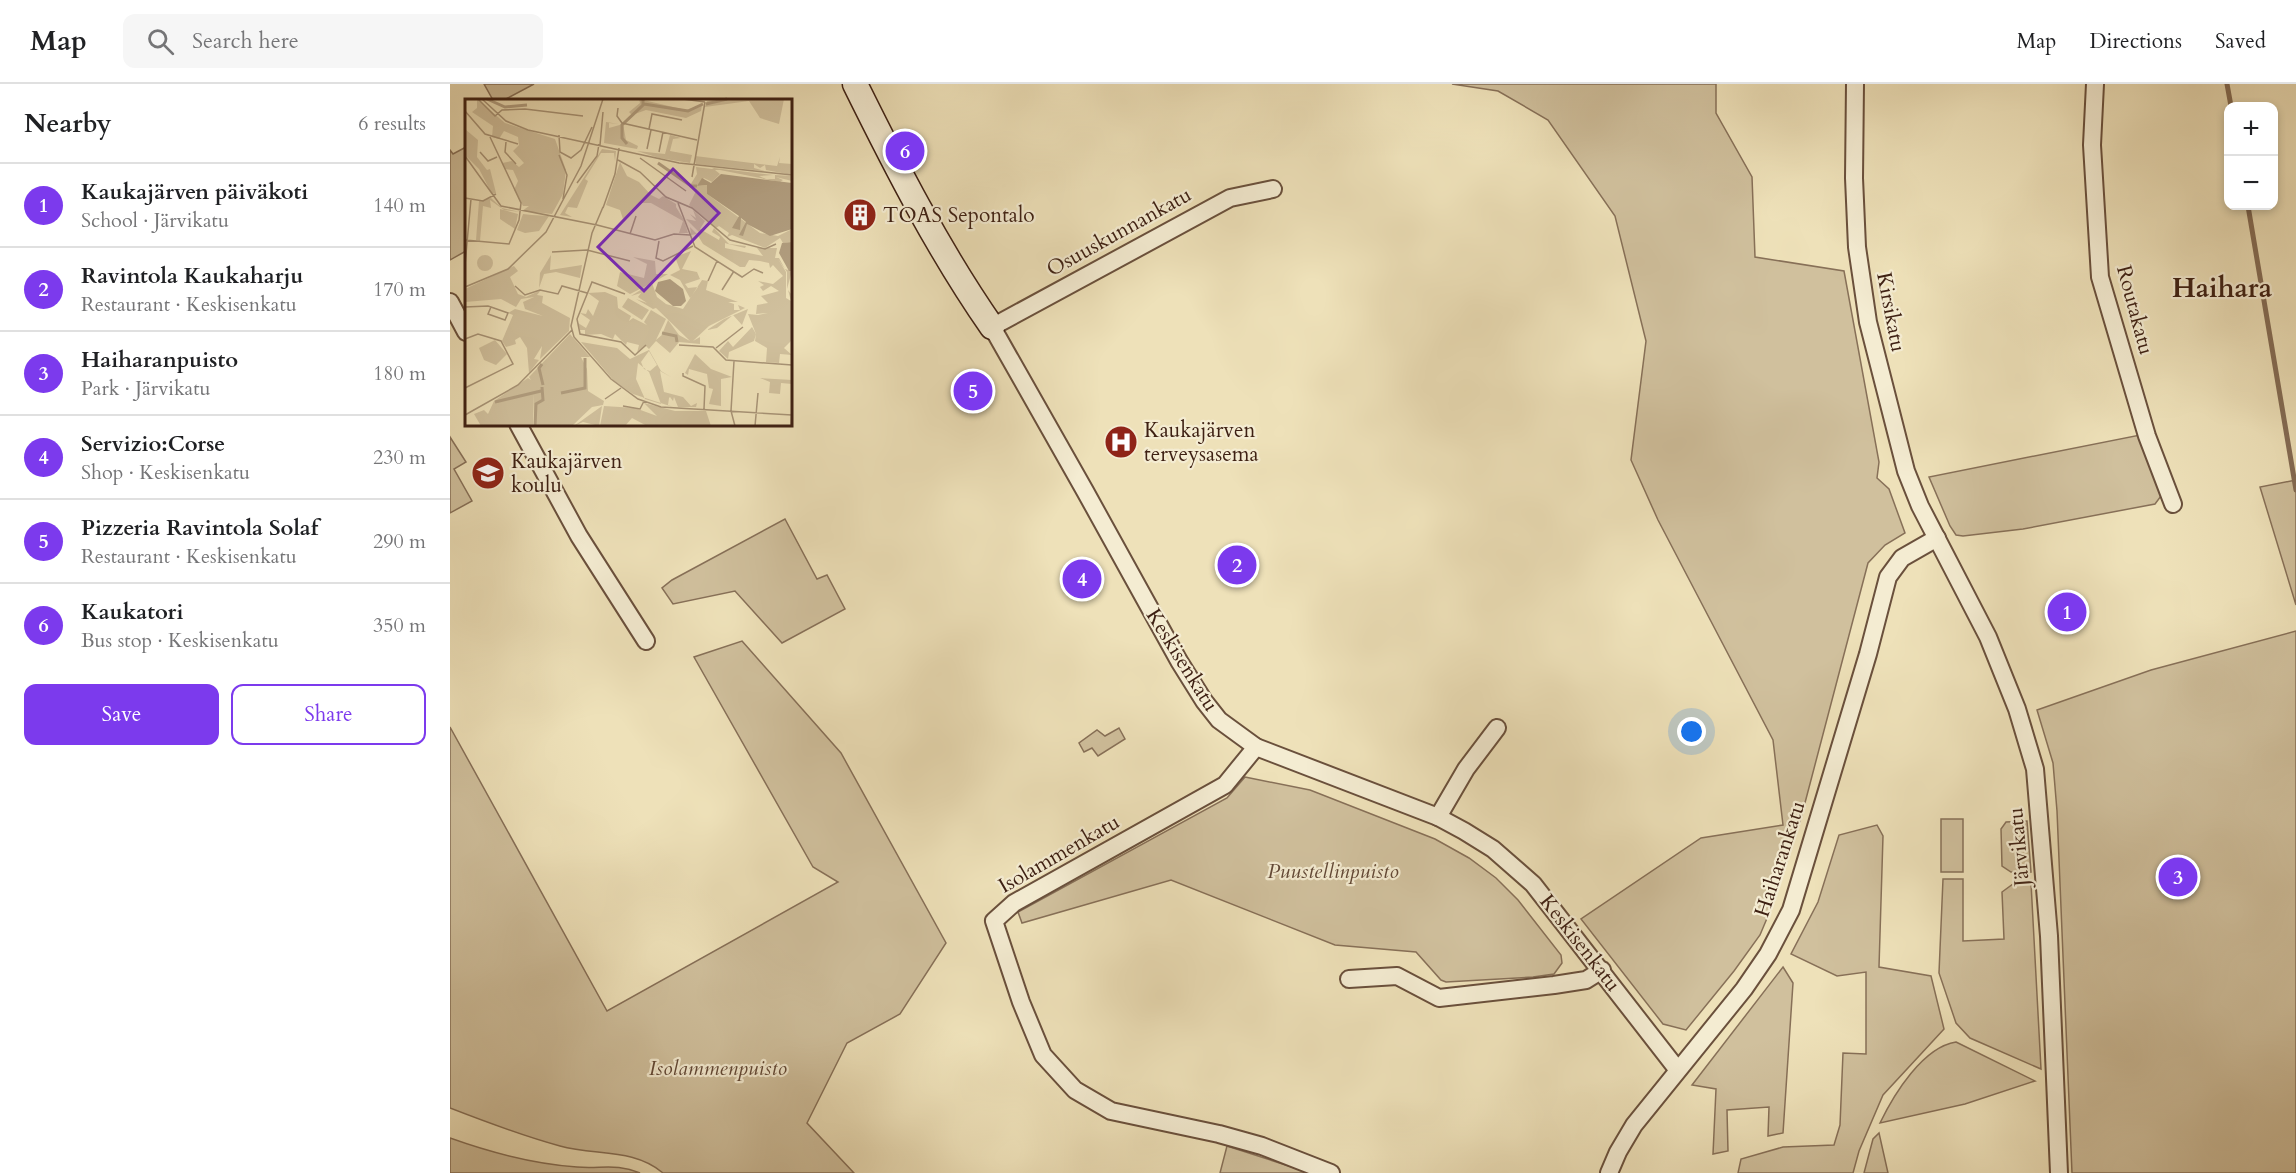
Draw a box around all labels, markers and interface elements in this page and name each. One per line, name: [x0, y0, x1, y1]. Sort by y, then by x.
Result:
search box: [123, 14, 543, 68]
text: Map: [30, 22, 87, 60]
icon: search: [144, 25, 177, 58]
text: Search here: [192, 26, 299, 56]
text: Map: [2016, 27, 2056, 56]
text: Directions: [2089, 27, 2182, 56]
text: Saved: [2215, 27, 2266, 56]
inset map: [465, 99, 792, 426]
map controls: [2224, 102, 2278, 210]
button: +: [2224, 102, 2278, 156]
text: Nearby: [24, 106, 112, 141]
text: 6 results: [358, 110, 426, 137]
pin: 6: [886, 128, 924, 174]
button: −: [2224, 156, 2278, 210]
text: Kaukajärven päiväkoti: [81, 177, 308, 207]
street label: Osuuskunnankatu: [1041, 180, 1197, 284]
text: 1: [38, 192, 49, 219]
text: 140 m: [373, 192, 426, 219]
building icon: TOAS Sepontalo: [842, 197, 878, 233]
place label: TOAS Sepontalo: [883, 201, 1035, 230]
text: School · Järvikatu: [81, 207, 229, 234]
text: Ravintola Kaukaharju: [81, 261, 303, 291]
street label: Routakatu: [2109, 262, 2161, 358]
street label: Kirsikatu: [1869, 270, 1913, 354]
district label: Haihara: [2172, 270, 2273, 307]
text: 2: [38, 276, 49, 303]
text: 170 m: [373, 276, 426, 303]
text: Restaurant · Keskisenkatu: [81, 291, 297, 318]
text: Haiharanpuisto: [81, 345, 238, 375]
text: 3: [38, 360, 49, 387]
text: 180 m: [373, 360, 426, 387]
pin: 5: [954, 368, 992, 414]
text: Park · Järvikatu: [81, 375, 211, 402]
place label: Kaukajärven terveysasema: [1144, 416, 1259, 469]
hospital icon: Kaukajärven terveysasema: [1103, 424, 1139, 460]
text: Servizio:Corse: [81, 429, 225, 459]
text: 4: [38, 444, 49, 471]
text: 230 m: [373, 444, 426, 471]
place label: Kaukajärven koulu: [511, 447, 623, 500]
school or university icon: Kaukajärven koulu: [470, 455, 506, 491]
text: Shop · Keskisenkatu: [81, 459, 250, 486]
text: Pizzeria Ravintola Solaf: [81, 513, 318, 543]
text: 5: [38, 528, 49, 555]
text: 290 m: [373, 528, 426, 555]
pin: 2: [1218, 542, 1256, 588]
text: Restaurant · Keskisenkatu: [81, 543, 297, 570]
pin: 4: [1062, 556, 1102, 602]
pin: 1: [2048, 590, 2086, 634]
text: Kaukatori: [81, 597, 183, 627]
street label: Keskisenkatu: [1139, 603, 1225, 717]
text: 6: [38, 612, 49, 639]
text: 350 m: [373, 612, 426, 639]
text: Bus stop · Keskisenkatu: [81, 627, 279, 654]
button: Save: [24, 684, 219, 745]
button: Share: [231, 684, 426, 745]
your location: [1677, 717, 1706, 746]
street label: Haiharankatu: [1748, 797, 1812, 921]
street label: Järvikatu: [2001, 806, 2037, 891]
street label: Isolammenkatu: [993, 808, 1125, 900]
pin: 3: [2158, 854, 2198, 900]
park label: Puustellinpuisto: [1267, 857, 1399, 886]
street label: Keskisenkatu: [1533, 888, 1627, 998]
park label: Isolammenpuisto: [649, 1054, 787, 1083]

